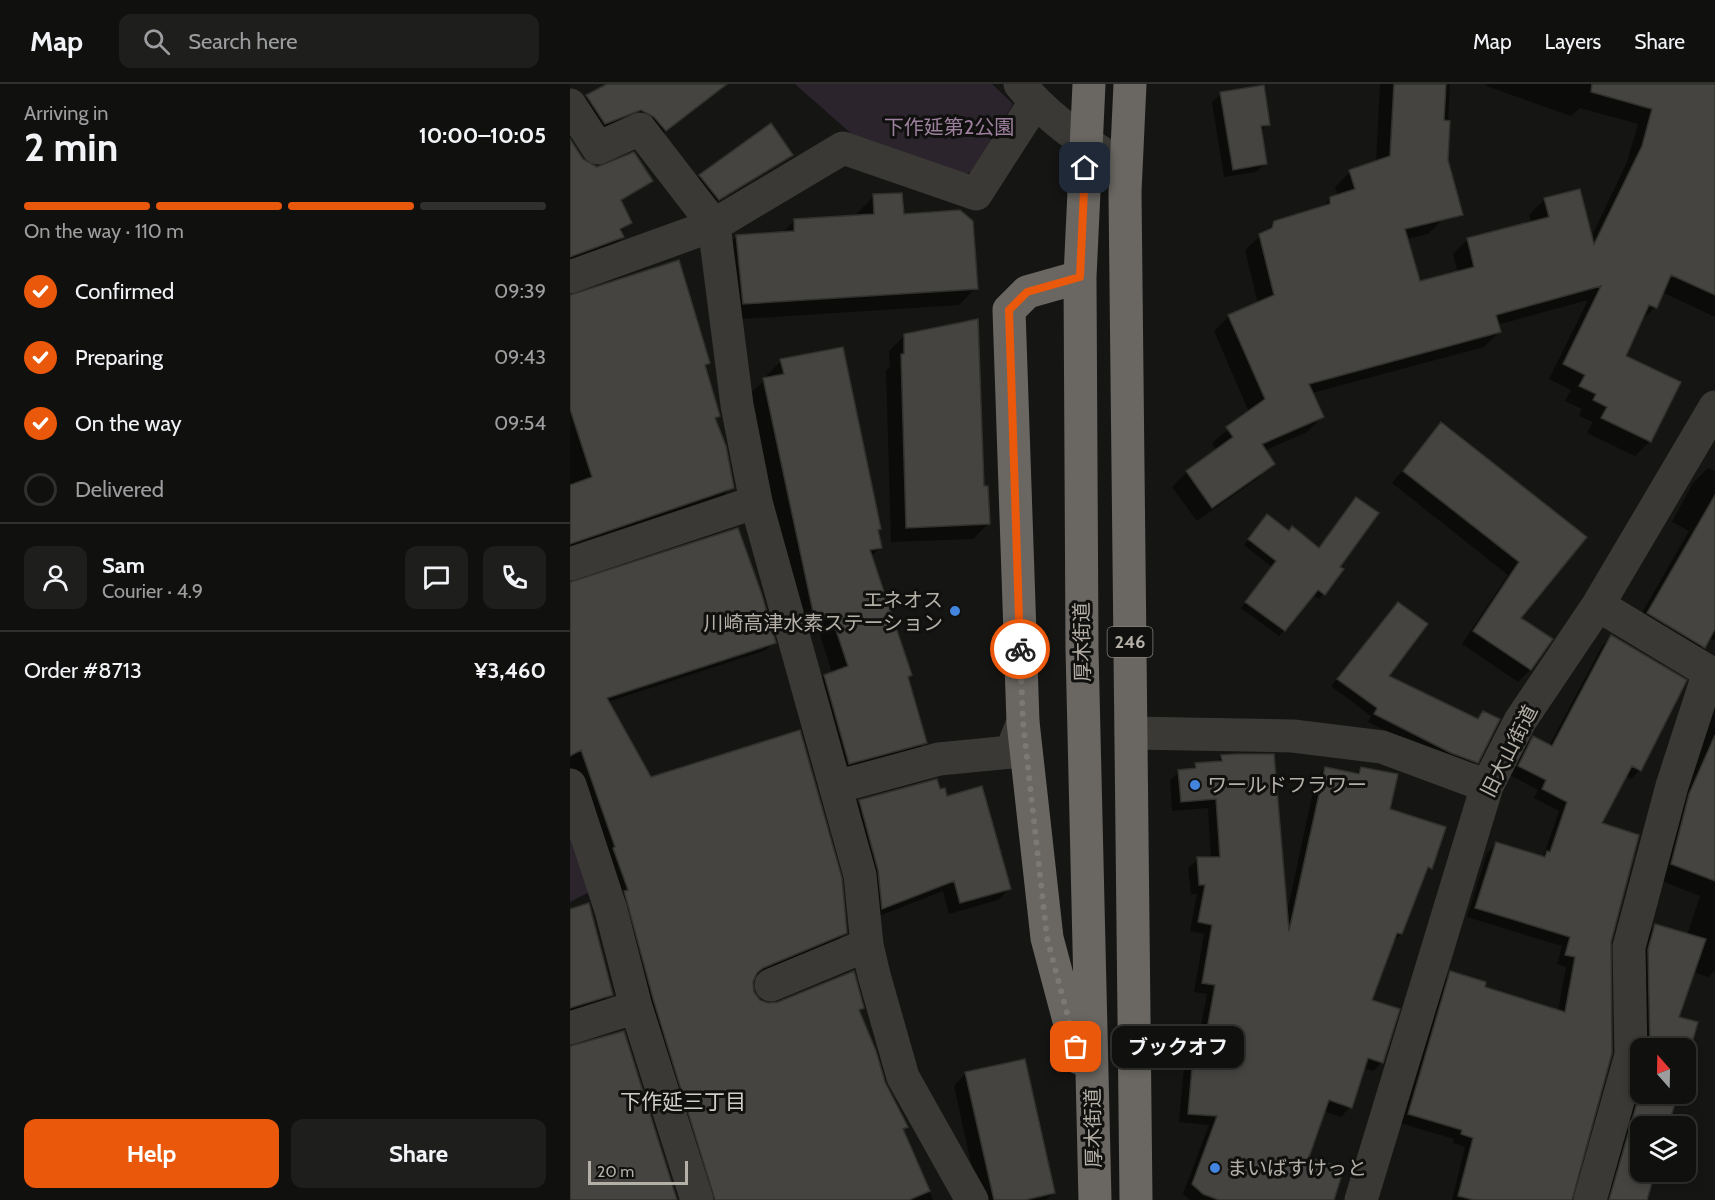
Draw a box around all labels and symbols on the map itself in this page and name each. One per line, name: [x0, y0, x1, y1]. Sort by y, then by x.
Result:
park label: 下作延第2公園: [884, 115, 1014, 139]
pin: [1059, 142, 1110, 193]
place label: エネオス 川崎高津水素ステーション: [703, 588, 943, 635]
street label: 厚木街道: [1069, 602, 1095, 682]
marker: エネオス 川崎高津水素ステーション: [948, 604, 962, 618]
courier: [990, 619, 1050, 679]
road number: 246: [1108, 627, 1152, 657]
street label: 旧大山街道: [1476, 701, 1542, 801]
place label: ワールドフラワー: [1207, 773, 1367, 797]
marker: ワールドフラワー: [1188, 778, 1202, 792]
pin: [1050, 1021, 1101, 1072]
callout: ブックオフ: [1112, 1026, 1244, 1068]
north arrow: [1630, 1038, 1696, 1104]
street label: 厚木街道: [1080, 1088, 1106, 1168]
district label: 下作延三丁目: [620, 1089, 746, 1114]
place label: まいばすけっと: [1227, 1156, 1367, 1180]
scale bar: [588, 1158, 688, 1186]
marker: まいばすけっと: [1208, 1161, 1222, 1175]

